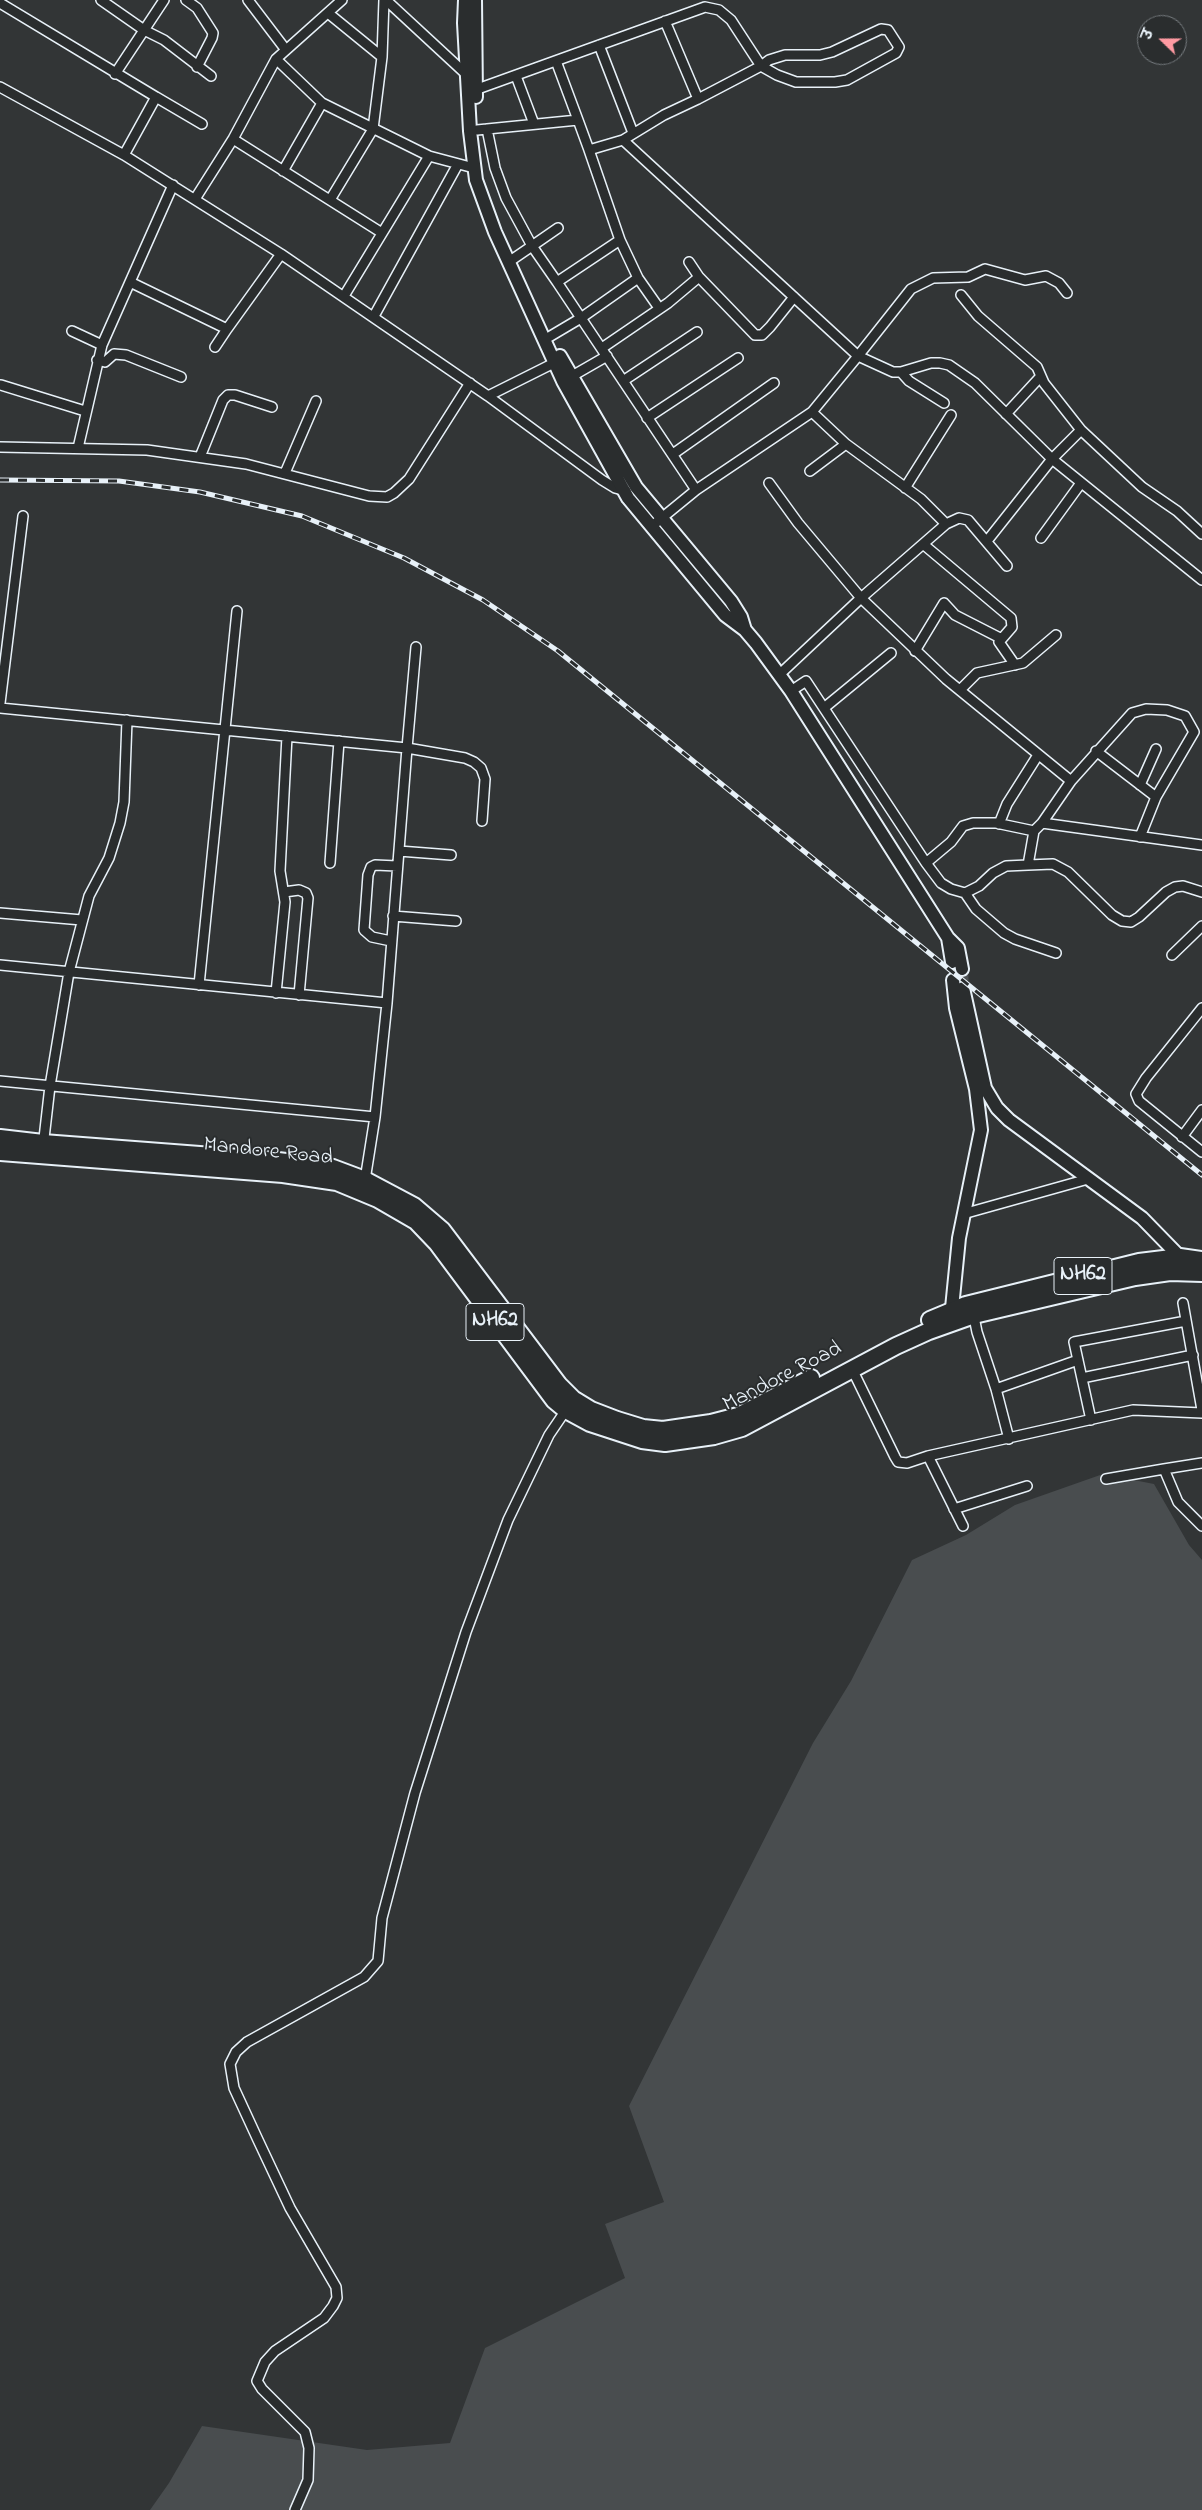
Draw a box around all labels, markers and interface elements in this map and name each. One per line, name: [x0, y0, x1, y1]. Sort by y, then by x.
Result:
north arrow: [1137, 15, 1187, 65]
text: उ: [1137, 26, 1160, 43]
street label: Mandore Road: [202, 1133, 334, 1173]
road number: NH62: [1054, 1258, 1112, 1294]
road number: NH62: [466, 1304, 524, 1340]
street label: Mandore Road: [719, 1337, 847, 1419]

